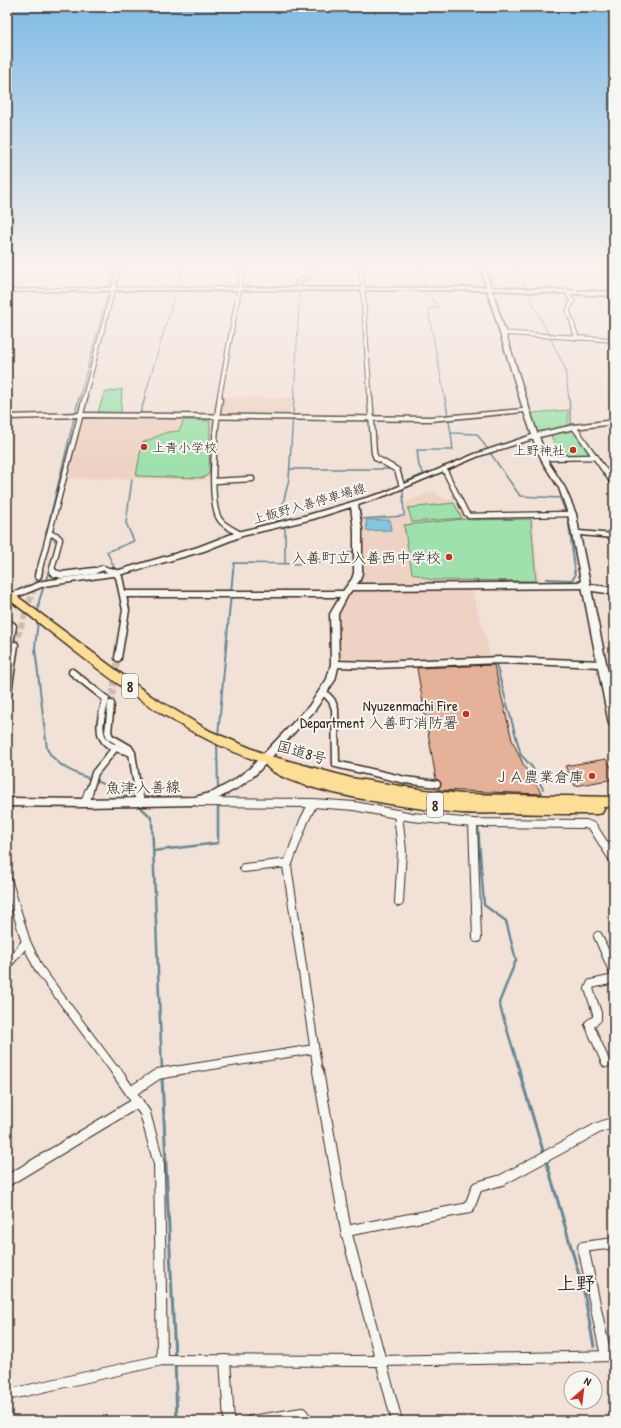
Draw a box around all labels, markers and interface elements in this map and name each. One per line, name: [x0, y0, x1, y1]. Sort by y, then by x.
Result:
place label: 上青小学校: [152, 438, 217, 456]
place label: 上野神社: [513, 441, 565, 459]
marker: 上青小学校: [139, 442, 149, 452]
marker: 上野神社: [568, 445, 578, 455]
street label: 上飯野入善停車場線: [250, 478, 369, 528]
place label: 入善町立入善西中学校: [291, 547, 441, 568]
marker: 入善町立入善西中学校: [444, 552, 454, 562]
road number: 8: [122, 674, 138, 698]
place label: Nyuzenmachi Fire Department 入善町消防署: [300, 695, 458, 733]
marker: Nyuzenmachi Fire Department 入善町消防署: [461, 709, 471, 719]
street label: 国道8号: [274, 735, 330, 769]
place label: ＪＡ農業倉庫: [494, 766, 584, 787]
marker: ＪＡ農業倉庫: [587, 771, 597, 781]
street label: 魚津入善線: [105, 776, 181, 798]
road number: 8: [427, 793, 443, 817]
district label: 上野: [557, 1270, 595, 1296]
north arrow: [563, 1370, 603, 1410]
text: N: [582, 1374, 594, 1389]

